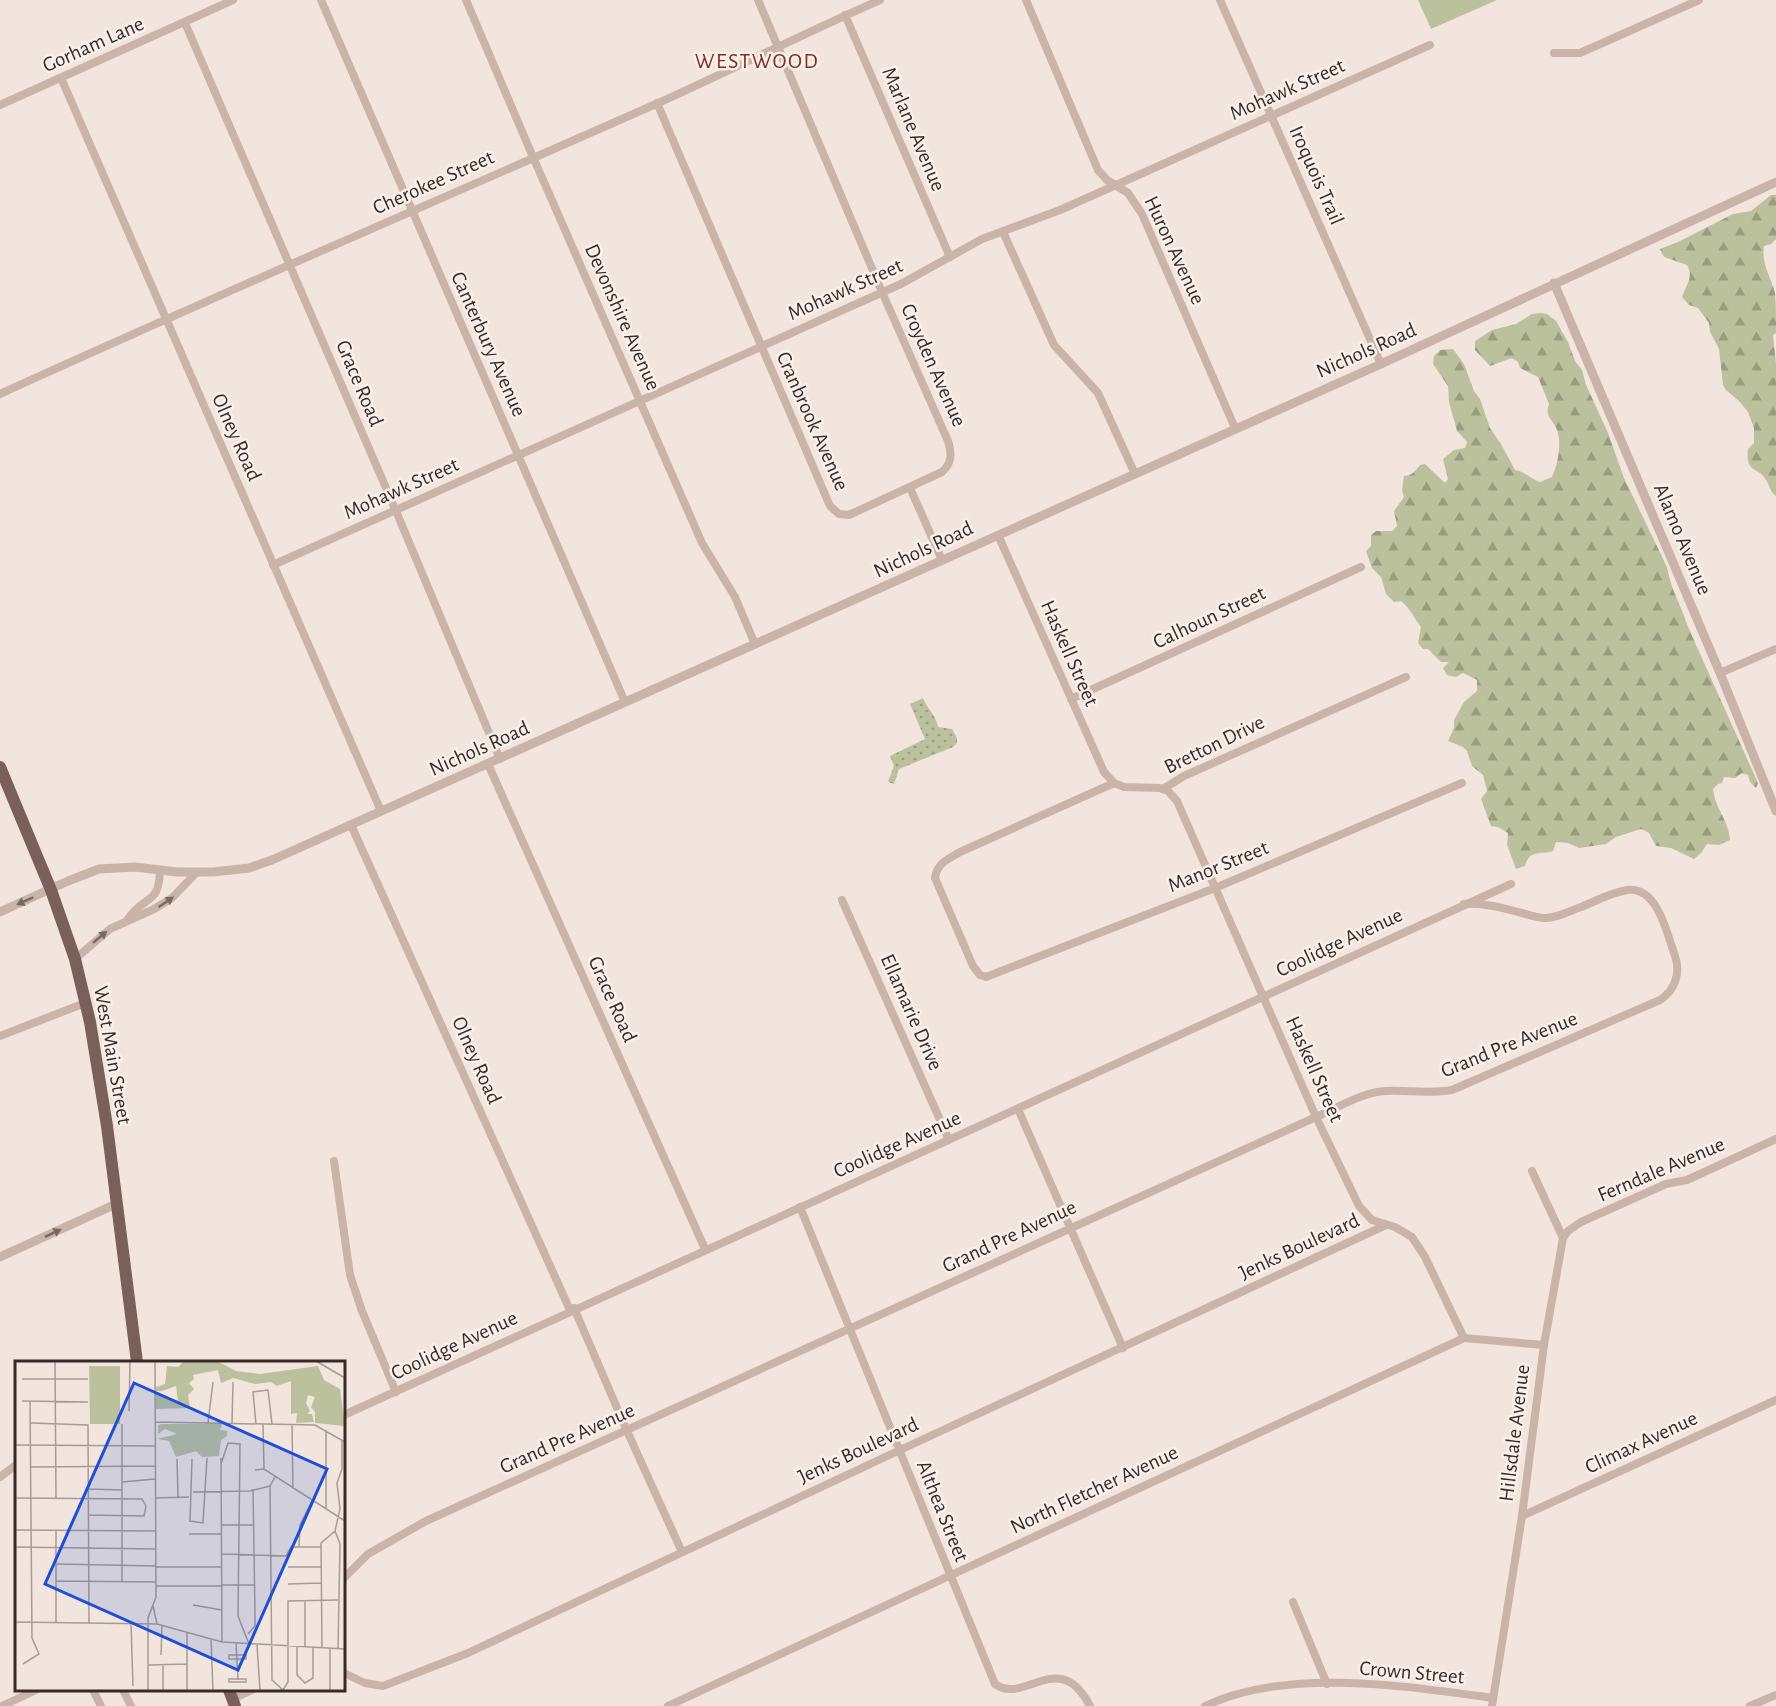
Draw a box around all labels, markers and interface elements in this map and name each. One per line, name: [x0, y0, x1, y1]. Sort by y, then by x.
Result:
street label: Gorham Lane: [39, 13, 147, 76]
district label: WESTWOOD: [695, 50, 819, 72]
street label: Mohawk Street: [1227, 55, 1348, 124]
street label: Marlane Avenue: [878, 64, 949, 194]
street label: Iroquois Trail: [1285, 123, 1348, 228]
street label: Cherokee Street: [370, 146, 497, 219]
street label: Huron Avenue: [1140, 193, 1209, 308]
street label: Devonshire Avenue: [581, 241, 664, 393]
street label: Mohawk Street: [785, 255, 906, 324]
street label: Canterbury Avenue: [447, 269, 530, 420]
street label: Croyden Avenue: [897, 301, 970, 430]
street label: Nichols Road: [1313, 319, 1419, 382]
street label: Grace Road: [332, 337, 387, 429]
street label: Cranbrook Avenue: [773, 349, 853, 494]
street label: Olney Road: [208, 390, 265, 484]
street label: Mohawk Street: [341, 454, 462, 523]
street label: Alamo Avenue: [1650, 481, 1715, 598]
street label: Nichols Road: [870, 517, 976, 582]
street label: Calhoun Street: [1150, 582, 1269, 653]
street label: Haskell Street: [1037, 597, 1102, 710]
street label: Bretton Drive: [1161, 711, 1268, 778]
street label: Nichols Road: [426, 717, 532, 780]
street label: Manor Street: [1165, 837, 1272, 896]
one-way arrow: [16, 896, 34, 906]
one-way arrow: [158, 897, 174, 908]
street label: Coolidge Avenue: [1273, 904, 1406, 981]
one-way arrow: [92, 930, 108, 943]
street label: Ellamarie Drive: [877, 951, 947, 1074]
street label: Grace Road: [584, 953, 641, 1045]
street label: West Main Street: [90, 984, 135, 1126]
street label: Grand Pre Avenue: [1438, 1008, 1580, 1081]
street label: Olney Road: [448, 1013, 505, 1107]
street label: Haskell Street: [1282, 1013, 1347, 1126]
street label: Coolidge Avenue: [830, 1107, 964, 1182]
street label: Ferndale Avenue: [1595, 1133, 1728, 1206]
street label: Grand Pre Avenue: [939, 1196, 1079, 1277]
street label: Jenks Boulevard: [1236, 1209, 1363, 1283]
one-way arrow: [45, 1228, 62, 1237]
street label: Coolidge Avenue: [388, 1307, 521, 1384]
inset map: [15, 1361, 345, 1691]
street label: Hillsdale Avenue: [1496, 1363, 1533, 1503]
street label: Grand Pre Avenue: [497, 1399, 638, 1478]
street label: Climax Avenue: [1582, 1407, 1701, 1478]
street label: Jenks Boulevard: [795, 1413, 922, 1487]
street label: North Fletcher Avenue: [1007, 1441, 1181, 1538]
street label: Althea Street: [913, 1458, 972, 1565]
street label: Crown Street: [1359, 1657, 1466, 1688]

